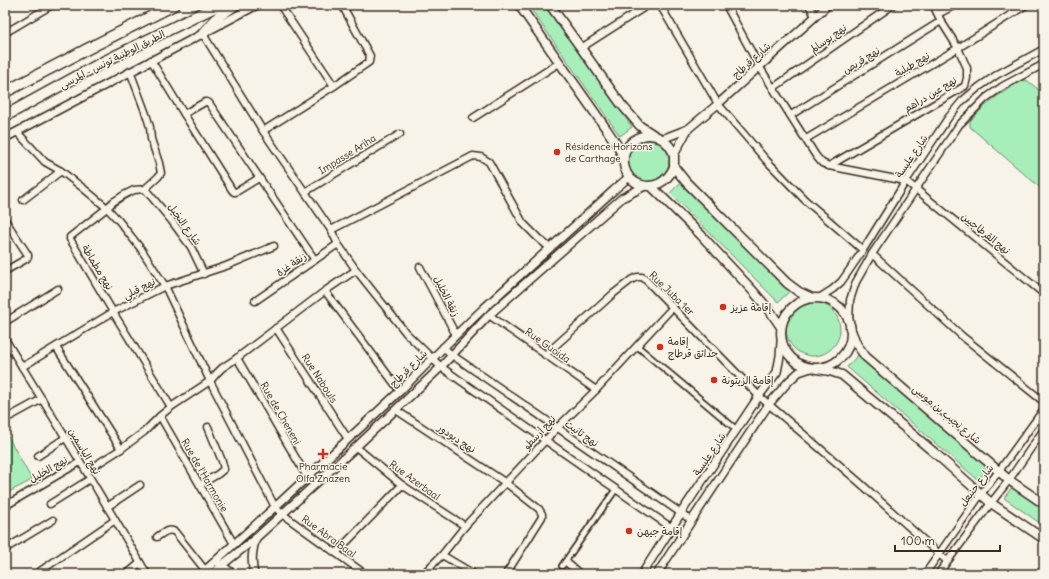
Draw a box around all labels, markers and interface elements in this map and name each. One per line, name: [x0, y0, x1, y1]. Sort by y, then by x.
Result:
street label: نهج بوسالم: [807, 21, 850, 57]
street label: الطريق الوطنية تونس - المرسى: [57, 27, 167, 93]
street label: شارع قرطاج: [729, 39, 774, 82]
street label: نهج قربص: [840, 44, 883, 78]
street label: نهج طبلبة: [893, 49, 933, 81]
street label: نهج عين دراهم: [901, 73, 960, 116]
street label: Impasse Ariha: [316, 131, 379, 177]
street label: شارع عليسة: [892, 132, 932, 181]
place label: Résidence Horizons de Carthage: [565, 140, 653, 165]
marker: Résidence Horizons de Carthage: [552, 147, 562, 157]
street label: شارع النخيل: [164, 201, 204, 249]
street label: نهج القرطاجيين: [958, 210, 1013, 258]
street label: نهج مطماطة: [78, 242, 116, 293]
street label: زنقة غزة: [274, 250, 309, 279]
street label: Rue Juba 1er: [646, 269, 697, 318]
street label: زنقة الخليل: [431, 274, 462, 319]
street label: نهج قبلي: [121, 275, 159, 305]
place label: إقامة عزيز: [730, 301, 772, 315]
marker: إقامة عزيز: [718, 302, 728, 312]
street label: Rue Guoida: [523, 325, 573, 366]
place label: إقامة حدائق قرطاج: [668, 335, 718, 361]
marker: إقامة حدائق قرطاج: [655, 342, 665, 352]
street label: شارع قرطاج: [387, 347, 431, 390]
street label: Rue Nabouls: [299, 351, 341, 406]
place label: إقامة الزيتونة: [722, 374, 774, 388]
marker: إقامة الزيتونة: [709, 375, 719, 385]
street label: Rue de Cheneni: [257, 380, 304, 447]
street label: شارع نجيب بن موسى: [909, 382, 984, 448]
street label: نهج أرسطو: [520, 412, 559, 454]
street label: نهج تانيت: [562, 417, 601, 451]
street label: نهج ديودور: [434, 420, 478, 457]
street label: نهج الياسمين: [65, 426, 104, 477]
street label: شارع عليسة: [690, 430, 730, 479]
street label: Rue de l'Harmonie: [178, 436, 231, 514]
marker: Pharmacie Olfa Znazen: [318, 449, 328, 459]
street label: نهج الخليل: [27, 453, 70, 486]
street label: Rue Azerbaal: [387, 458, 443, 503]
place label: Pharmacie Olfa Znazen: [296, 460, 350, 485]
street label: شارع حنبعل: [956, 462, 997, 509]
street label: Rue Abra Baal: [299, 512, 358, 560]
place label: إقامة جيهن: [637, 525, 683, 539]
marker: إقامة جيهن: [624, 526, 634, 536]
scale bar: [895, 527, 1000, 553]
text: 100 m: [901, 533, 935, 548]

